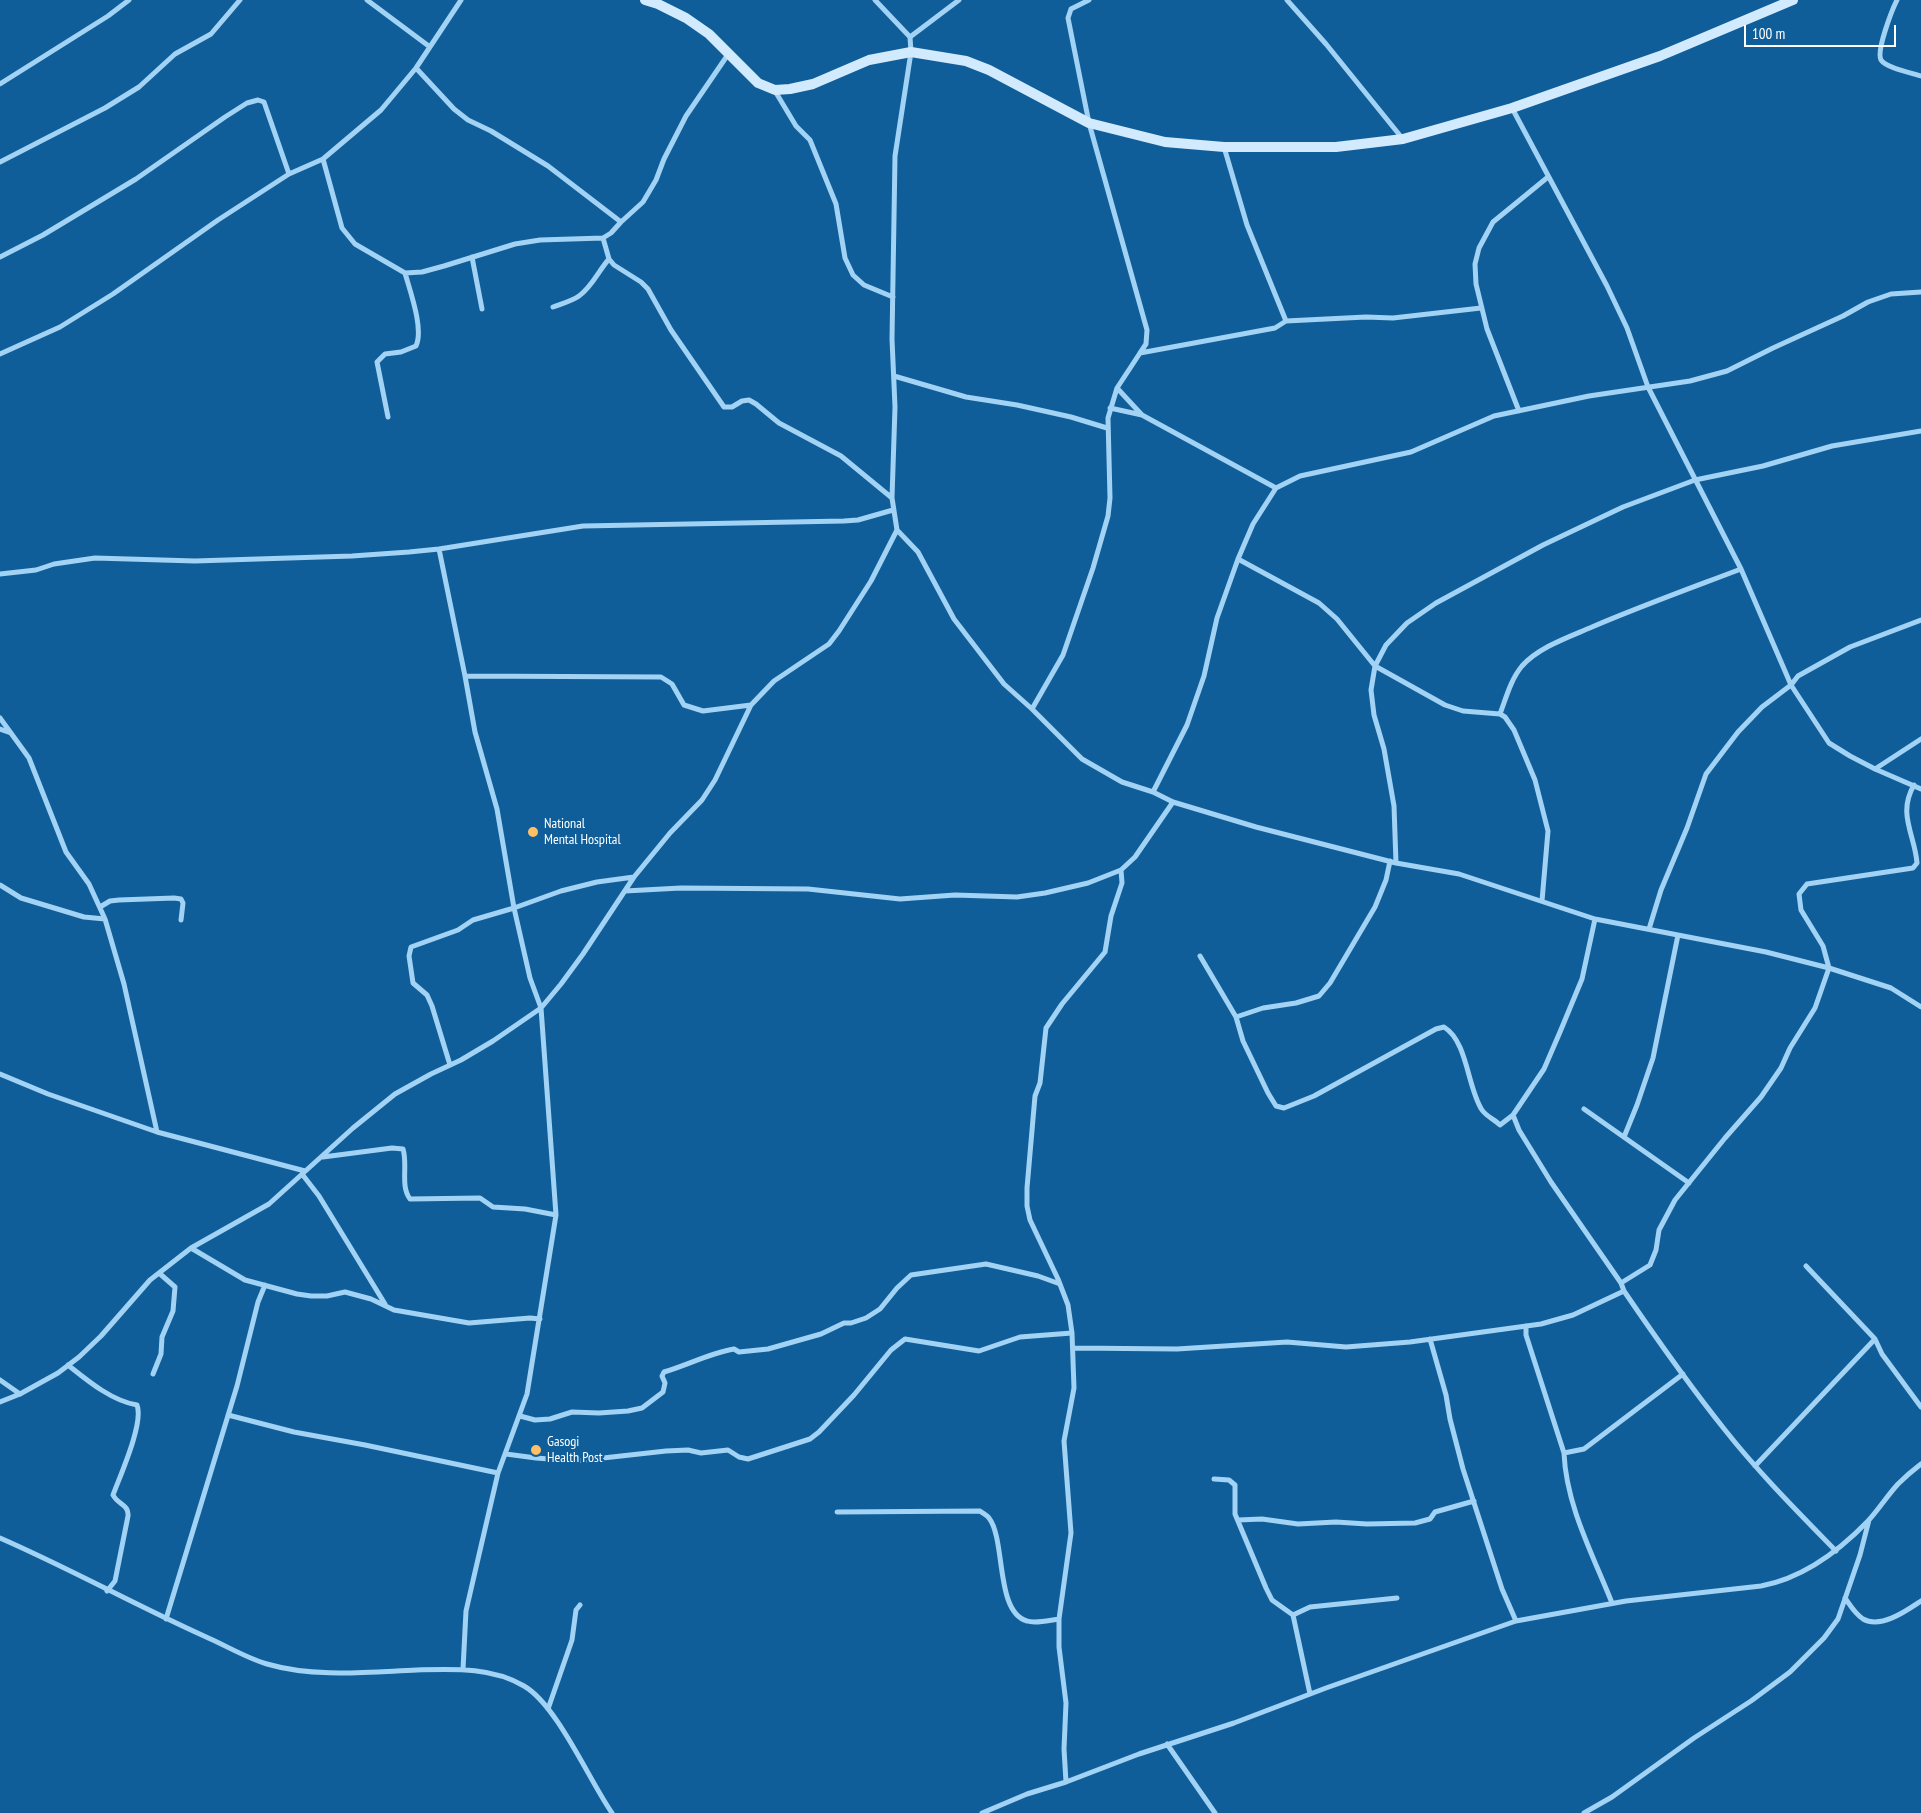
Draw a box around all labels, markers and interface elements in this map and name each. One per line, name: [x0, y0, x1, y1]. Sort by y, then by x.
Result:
scale bar: [1746, 15, 1898, 47]
text: 100 m: [1752, 24, 1785, 43]
place label: National Mental Hospital: [544, 816, 621, 849]
marker: National Mental Hospital: [526, 825, 540, 839]
place label: Gasogi Health Post: [547, 1434, 603, 1466]
marker: Gasogi Health Post: [529, 1443, 543, 1457]

